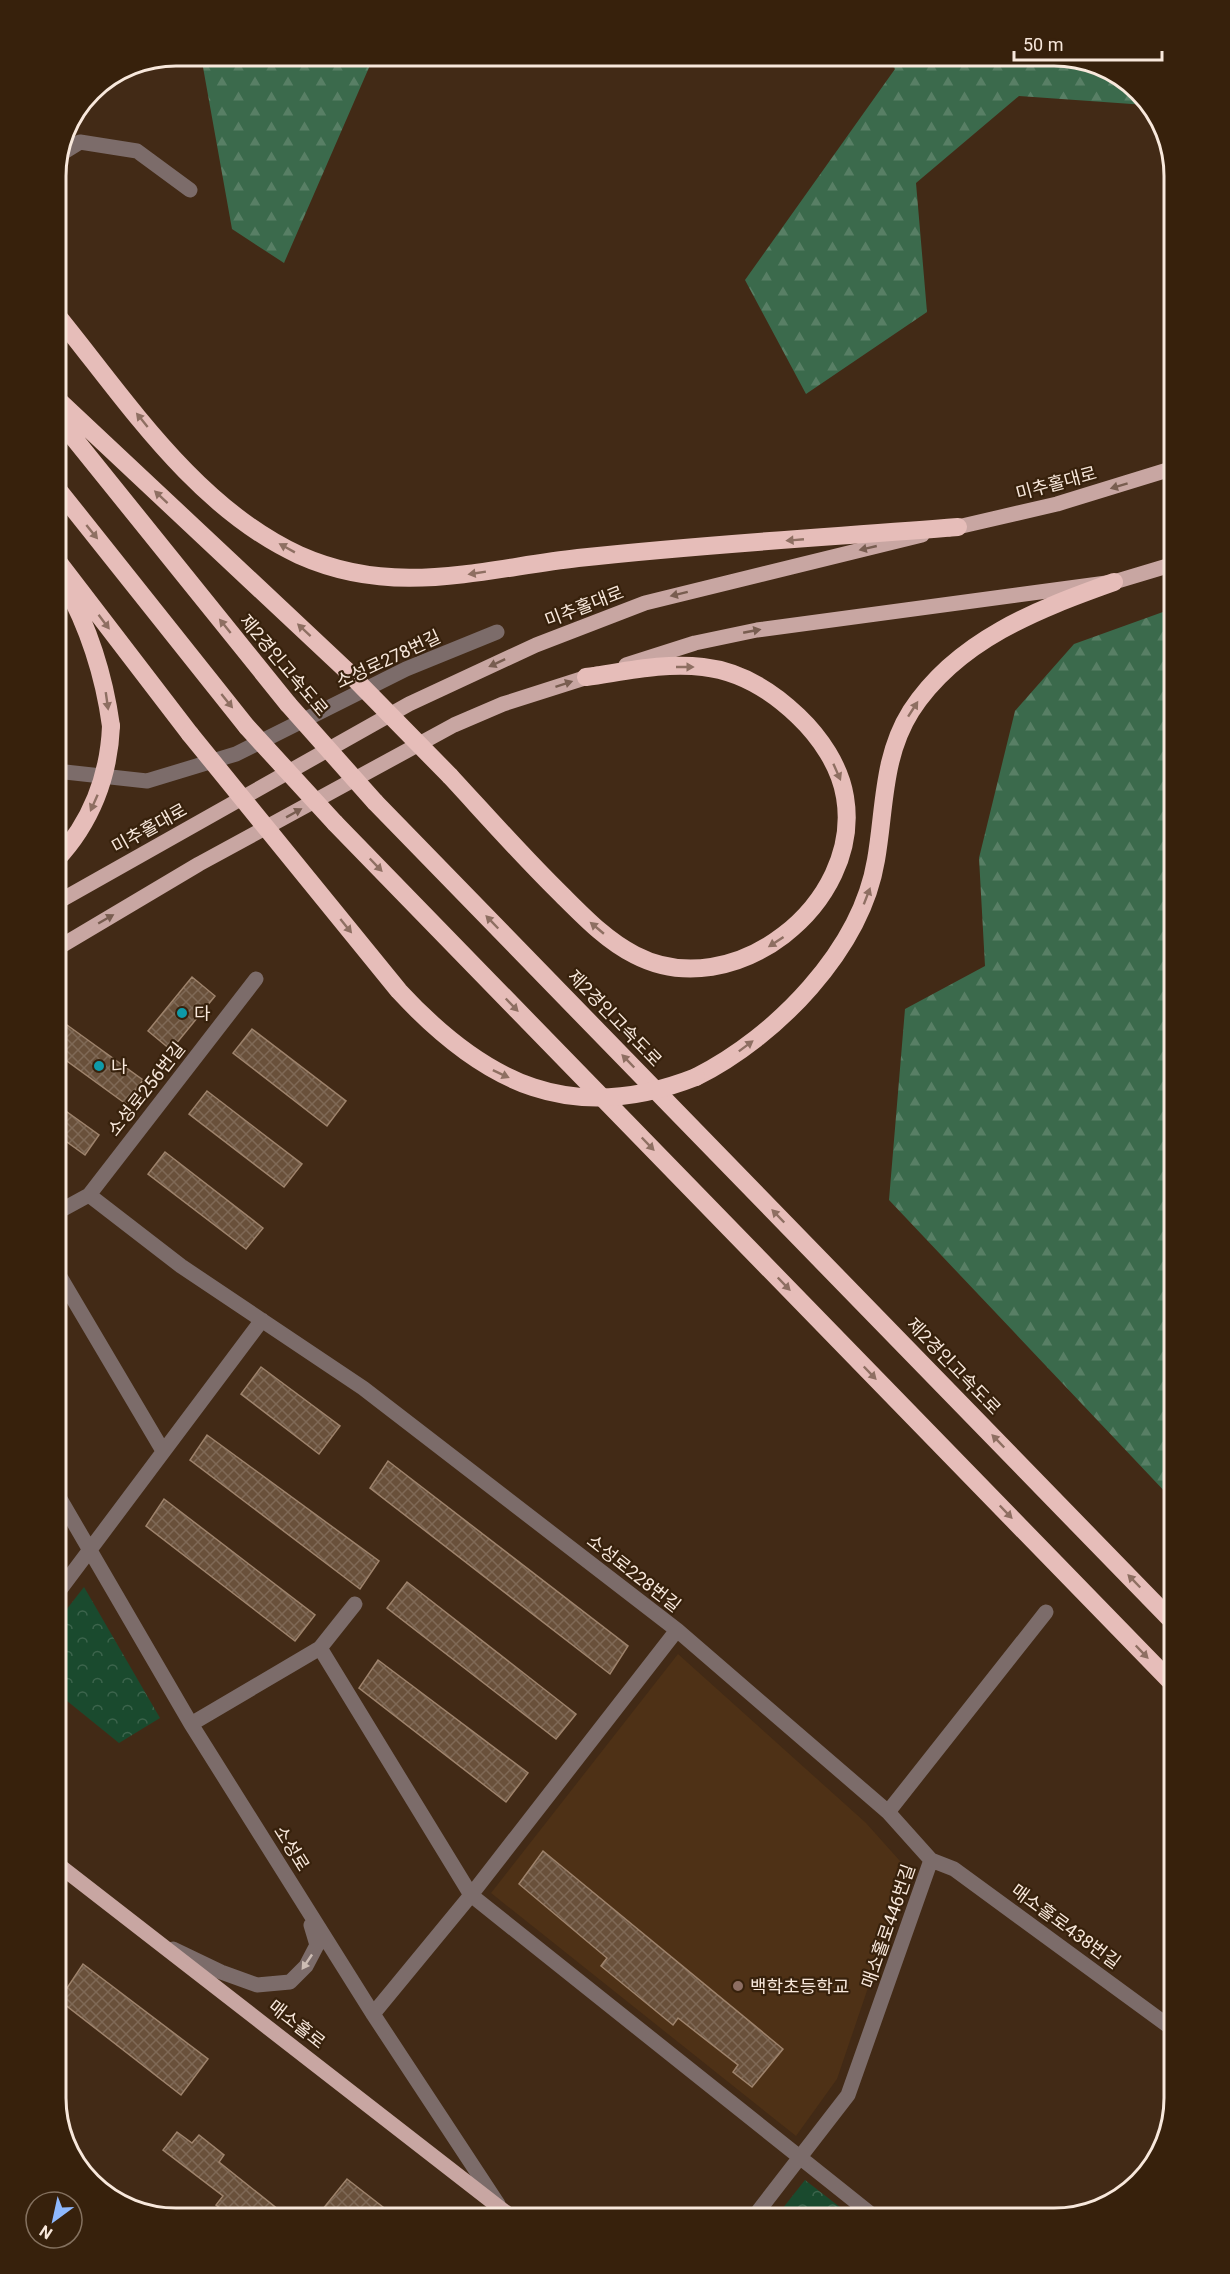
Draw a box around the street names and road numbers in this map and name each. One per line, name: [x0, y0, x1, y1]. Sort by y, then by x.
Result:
street label: 미추홀대로: [1013, 462, 1099, 504]
street label: 미추홀대로: [542, 581, 626, 631]
street label: 제2경인고속도로: [235, 610, 333, 720]
street label: 소성로278번길: [332, 626, 444, 692]
street label: 미추홀대로: [108, 799, 190, 857]
street label: 제2경인고속도로: [564, 965, 666, 1071]
street label: 소성로256번길: [103, 1038, 189, 1140]
street label: 제2경인고속도로: [903, 1313, 1005, 1419]
street label: 소성로228번길: [583, 1530, 685, 1616]
street label: 소성로: [270, 1821, 314, 1875]
street label: 매소홀로446번길: [857, 1861, 919, 1991]
street label: 매소홀로438번길: [1007, 1879, 1125, 1973]
street label: 매소홀로: [264, 1995, 330, 2053]

